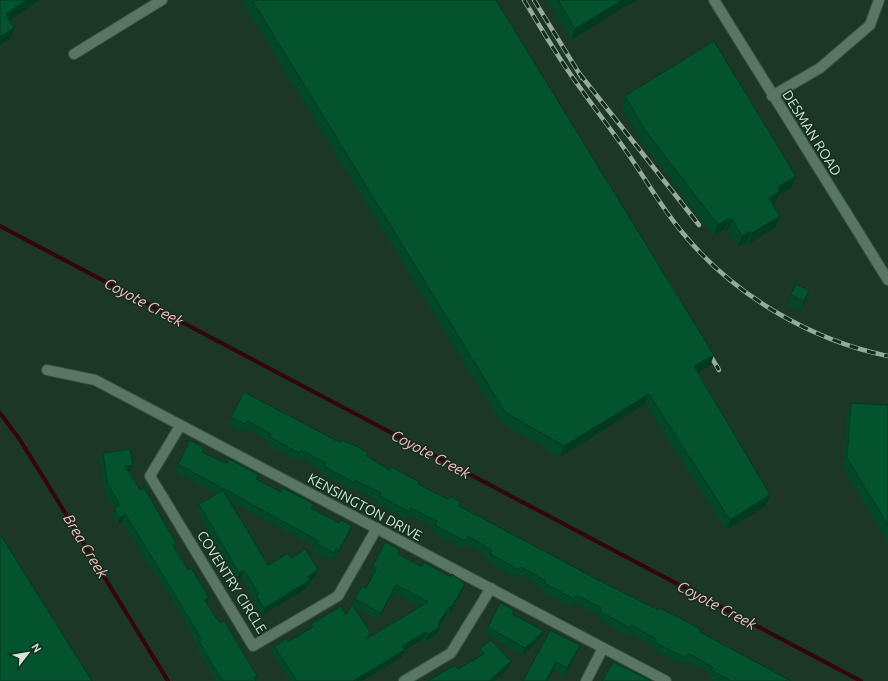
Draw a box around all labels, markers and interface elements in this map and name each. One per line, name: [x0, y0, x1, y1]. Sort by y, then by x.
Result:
street label: DESMAN ROAD: [779, 87, 845, 179]
water label: Coyote Creek: [102, 274, 187, 330]
water label: Coyote Creek: [389, 426, 474, 482]
street label: KENSINGTON DRIVE: [305, 470, 425, 544]
water label: Brea Creek: [60, 511, 112, 582]
street label: COVENTRY CIRCLE: [194, 528, 270, 636]
water label: Coyote Creek: [675, 577, 760, 633]
north arrow: [8, 633, 48, 673]
text: N: [29, 641, 44, 654]

